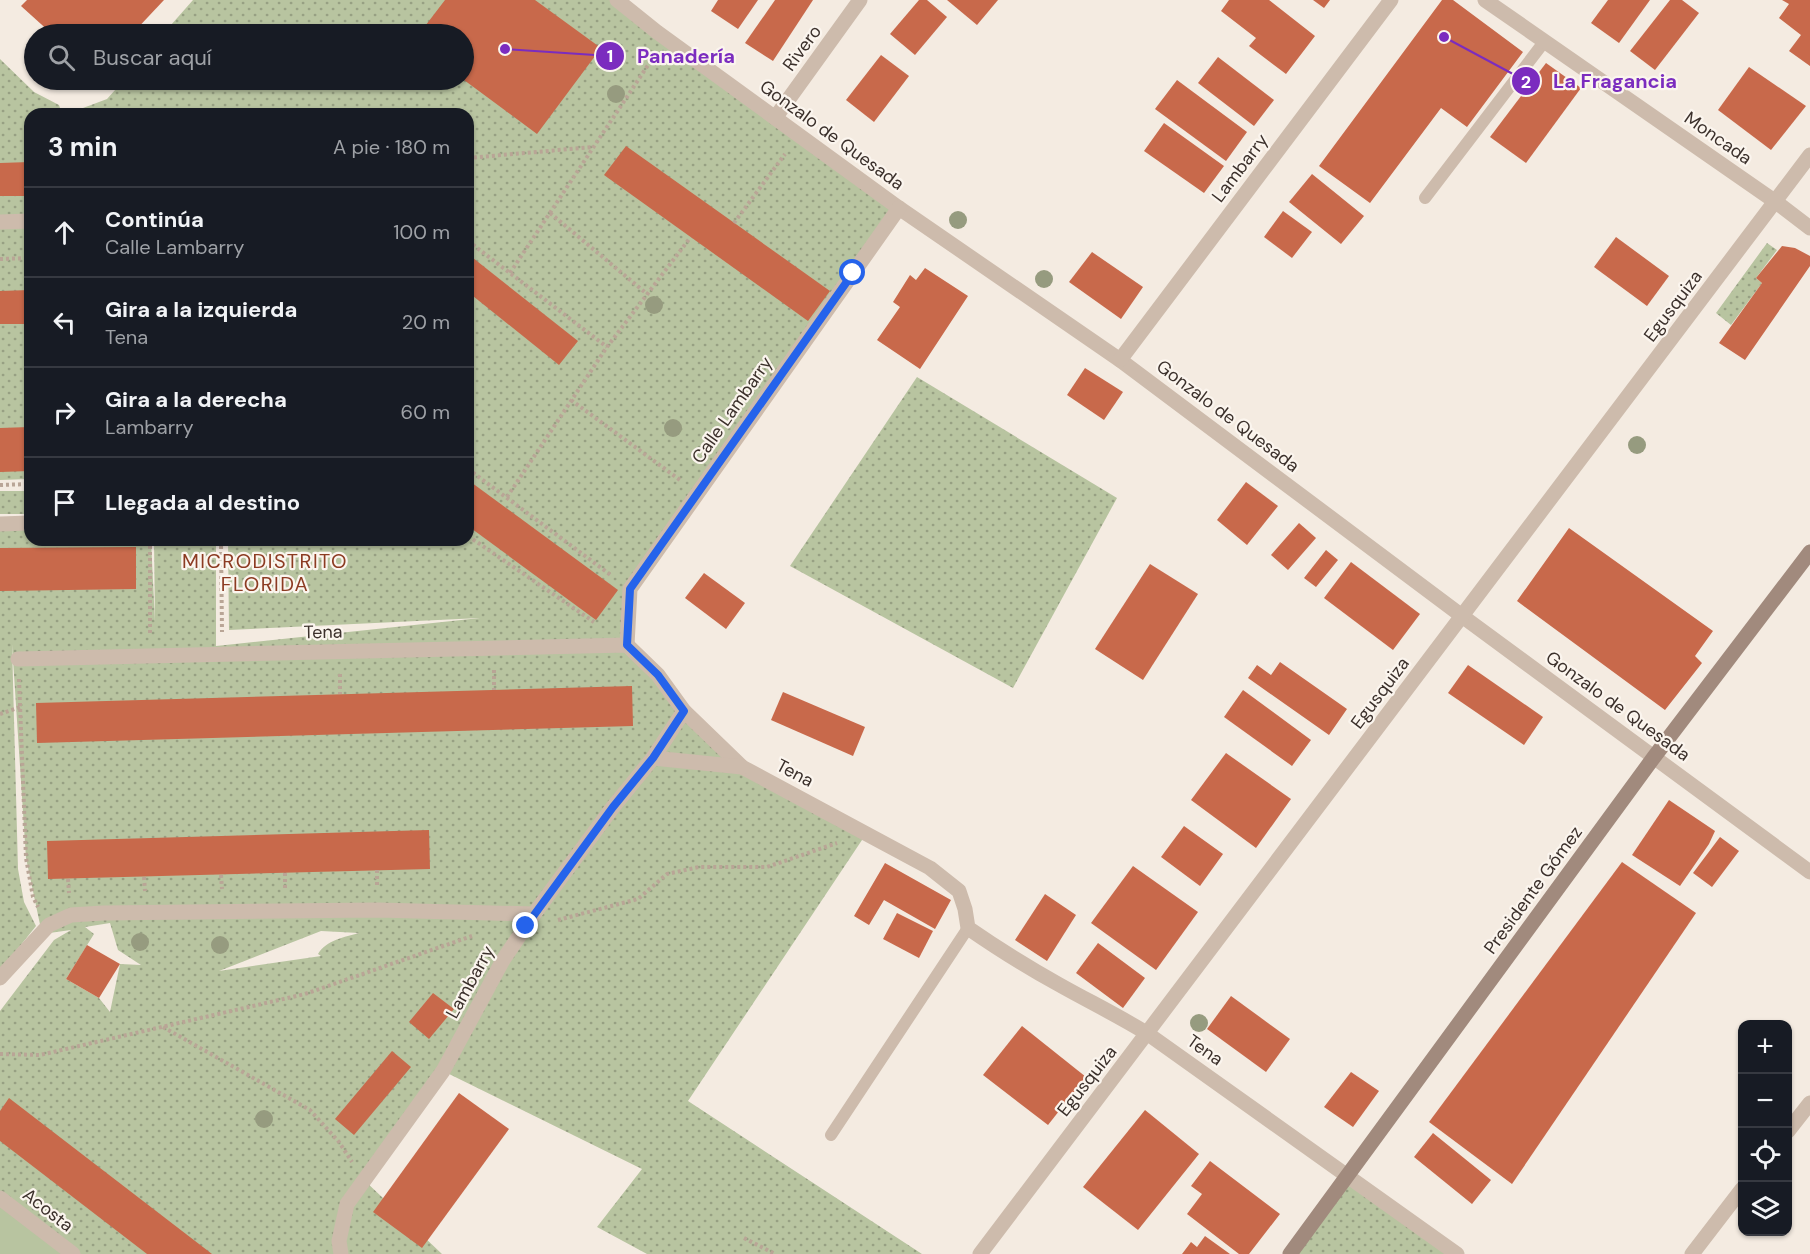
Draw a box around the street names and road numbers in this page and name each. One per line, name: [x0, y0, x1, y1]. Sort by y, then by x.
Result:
street label: Rivero: [777, 20, 827, 76]
street label: Gonzalo de Quesada: [755, 74, 909, 196]
street label: Moncada: [1679, 106, 1757, 170]
street label: Lambarry: [1206, 129, 1274, 207]
street label: Egusquiza: [1638, 265, 1708, 347]
street label: Calle Lambarry: [686, 352, 778, 468]
street label: Gonzalo de Quesada: [1152, 354, 1304, 478]
street label: Tena: [303, 620, 343, 644]
street label: Gonzalo de Quesada: [1541, 645, 1695, 767]
street label: Egusquiza: [1345, 652, 1415, 734]
street label: Tena: [772, 753, 818, 793]
street label: Presidente Gómez: [1478, 821, 1588, 959]
street label: Lambarry: [440, 941, 500, 1023]
street label: Tena: [1182, 1029, 1228, 1071]
street label: Egusquiza: [1052, 1041, 1122, 1121]
street label: Acosta: [18, 1183, 78, 1237]

